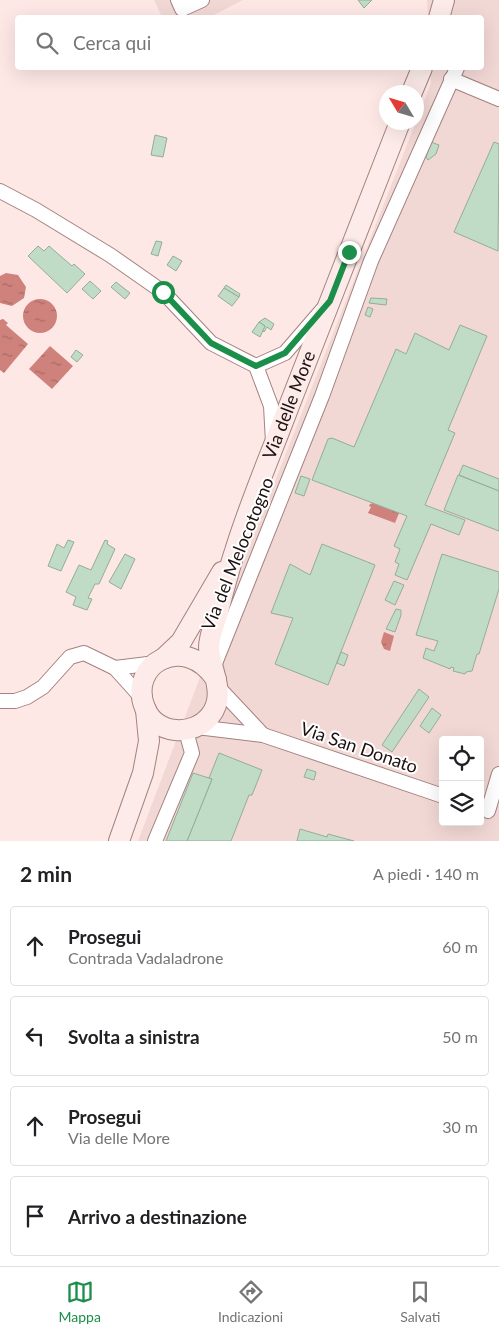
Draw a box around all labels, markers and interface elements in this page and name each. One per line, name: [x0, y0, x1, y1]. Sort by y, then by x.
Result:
search box: [15, 15, 484, 70]
icon: search: [33, 29, 61, 57]
text: Cerca qui: [73, 31, 151, 54]
north arrow: [379, 85, 424, 130]
route end: [338, 241, 361, 264]
route start: [152, 281, 175, 304]
street label: Via delle More: [257, 347, 319, 462]
street label: Via del Melocotogno: [196, 474, 278, 634]
street label: Via San Donato: [298, 717, 421, 777]
map controls: [439, 736, 484, 826]
button: locate: [439, 736, 484, 781]
button: layers: [439, 781, 484, 826]
text: 2 min: [20, 861, 72, 886]
text: A piedi · 140 m: [373, 864, 479, 883]
text: Prosegui: [68, 925, 141, 948]
icon: ahead: [21, 932, 49, 960]
text: 60 m: [442, 937, 478, 956]
text: Contrada Vadaladrone: [68, 948, 223, 967]
icon: left: [21, 1022, 49, 1050]
text: Svolta a sinistra: [68, 1025, 200, 1048]
text: 50 m: [442, 1027, 478, 1046]
text: Prosegui: [68, 1105, 141, 1128]
icon: ahead: [21, 1112, 49, 1140]
text: 30 m: [442, 1117, 478, 1136]
text: Via delle More: [68, 1128, 170, 1147]
icon: arrive: [21, 1202, 49, 1230]
text: Arrivo a destinazione: [68, 1205, 247, 1228]
tab: Mappa: [58, 1278, 101, 1325]
tab: Indicazioni: [218, 1278, 283, 1325]
tab: Salvati: [400, 1278, 440, 1325]

